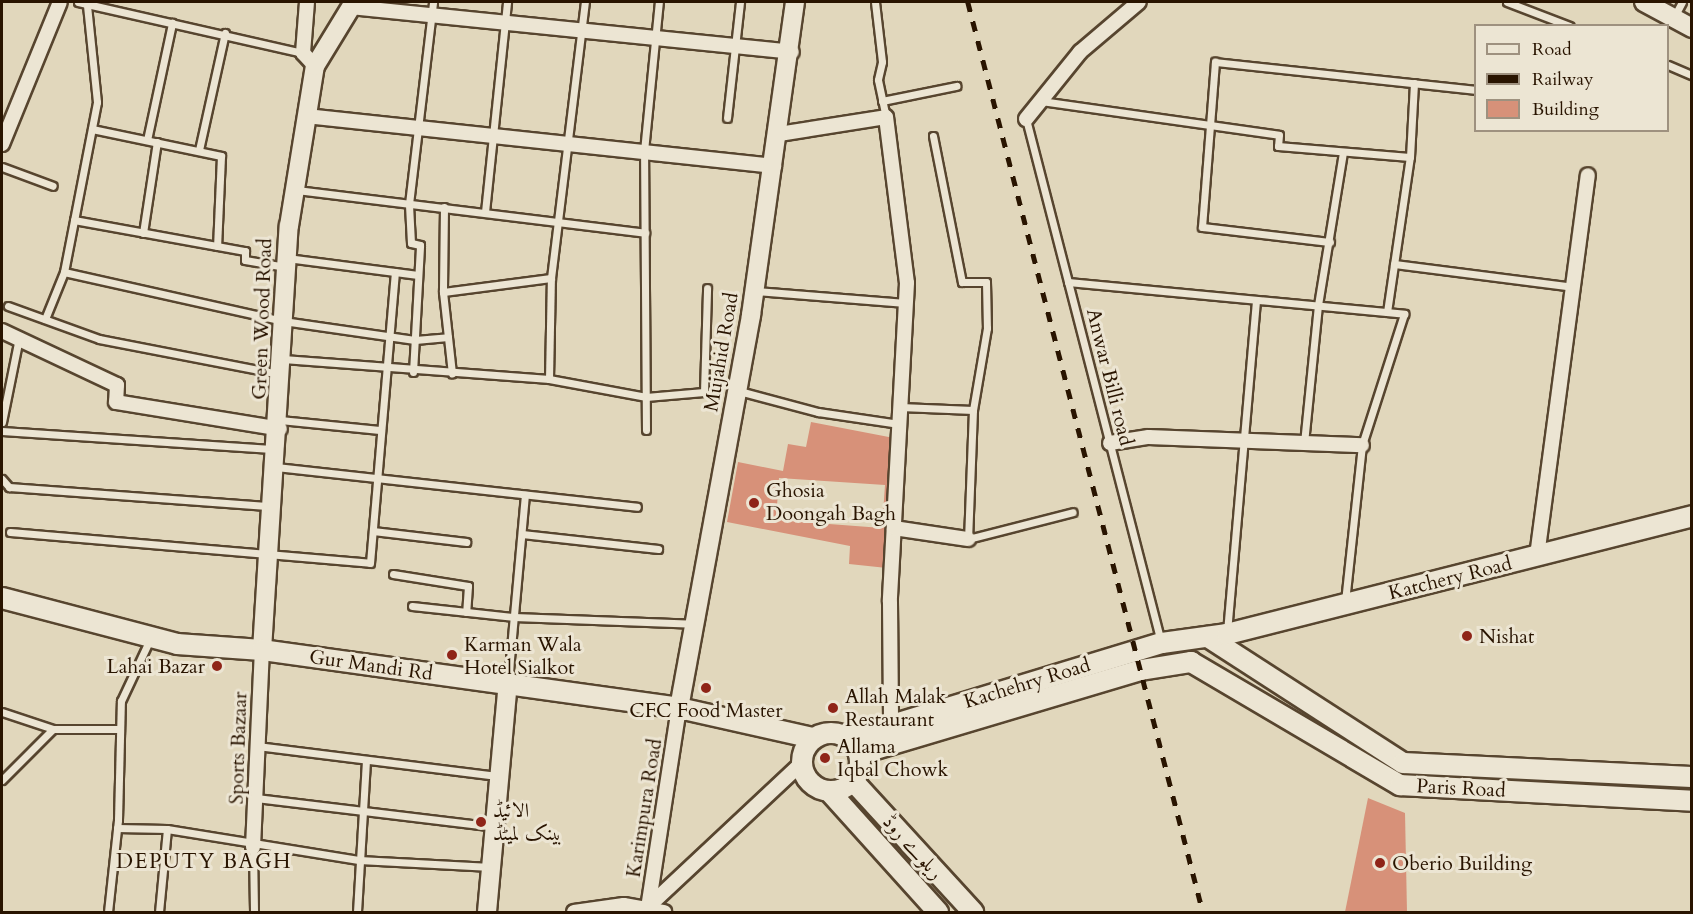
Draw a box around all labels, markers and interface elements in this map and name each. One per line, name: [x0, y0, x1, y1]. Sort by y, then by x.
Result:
legend: [1474, 24, 1669, 132]
text: Road: [1532, 37, 1572, 62]
text: Railway: [1532, 67, 1594, 92]
text: Building: [1532, 97, 1599, 122]
street label: Green Wood Road: [247, 238, 277, 400]
street label: Mujahid Road: [699, 291, 743, 413]
street label: Anwar Billi road: [1081, 306, 1139, 448]
place label: Ghosia Doongah Bagh: [766, 479, 896, 526]
marker: Ghosia Doongah Bagh: [747, 496, 761, 510]
street label: Katchery Road: [1386, 551, 1514, 605]
place label: Nishat: [1479, 624, 1534, 648]
marker: Nishat: [1460, 629, 1474, 643]
place label: Karman Wala Hotel Sialkot: [464, 632, 582, 679]
street label: Gur Mandi Rd: [308, 644, 434, 686]
marker: Karman Wala Hotel Sialkot: [445, 648, 459, 662]
street label: Kachehry Road: [961, 652, 1093, 714]
place label: Lahai Bazar: [107, 654, 205, 678]
marker: Lahai Bazar: [210, 659, 224, 673]
marker: CFC Food Master: [699, 681, 713, 695]
place label: Allah Malak Restaurant: [845, 684, 946, 731]
street label: Sports Bazaar: [224, 691, 252, 805]
place label: CFC Food Master: [629, 698, 783, 722]
marker: Allah Malak Restaurant: [826, 701, 840, 715]
place label: Allama Iqbal Chowk: [837, 734, 948, 781]
street label: Karimpura Road: [621, 737, 667, 879]
marker: Allama Iqbal Chowk: [818, 751, 832, 765]
street label: Paris Road: [1416, 774, 1506, 802]
place label: الائیڈ بینک لمیٹڈ: [493, 798, 562, 845]
street label: ریلوے روڈ: [878, 810, 948, 884]
marker: الائیڈ بینک لمیٹڈ: [474, 815, 488, 829]
district label: DEPUTY BAGH: [116, 849, 292, 875]
place label: Oberio Building: [1392, 851, 1532, 875]
marker: Oberio Building: [1373, 856, 1387, 870]

